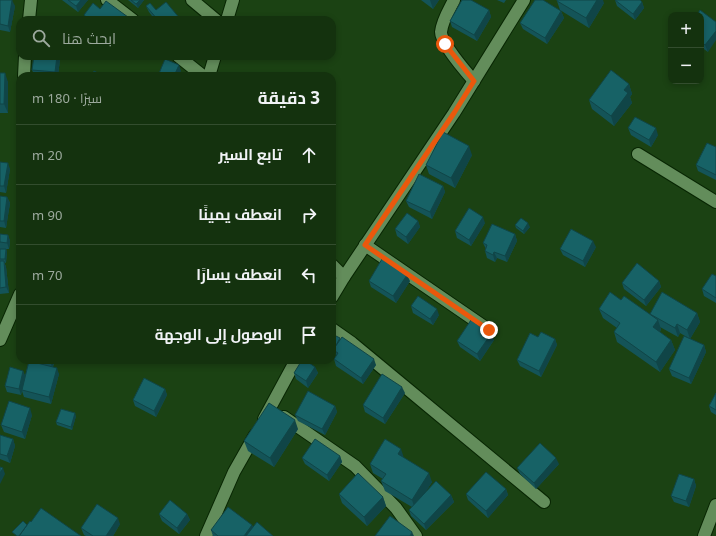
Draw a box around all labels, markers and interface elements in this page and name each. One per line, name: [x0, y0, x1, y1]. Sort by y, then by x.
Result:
map controls: [668, 12, 704, 84]
button: +: [668, 12, 704, 48]
search box: [16, 16, 336, 60]
icon: search: [30, 27, 52, 49]
text: ابحث هنا: [62, 28, 116, 48]
route start: [436, 35, 454, 53]
button: −: [668, 48, 704, 84]
text: 3 دقيقة: [258, 86, 320, 109]
text: سيرًا · 180 m: [32, 89, 102, 107]
text: تابع السير: [218, 144, 282, 164]
icon: ahead: [298, 144, 320, 166]
text: 20 m: [32, 146, 62, 164]
text: انعطف يمينًا: [198, 204, 282, 224]
icon: right: [298, 204, 320, 226]
text: 90 m: [32, 206, 62, 224]
text: انعطف يسارًا: [196, 264, 282, 284]
icon: left: [298, 264, 320, 286]
text: 70 m: [32, 266, 62, 284]
route end: [480, 321, 498, 339]
text: الوصول إلى الوجهة: [155, 324, 282, 344]
icon: arrive: [298, 324, 320, 346]

